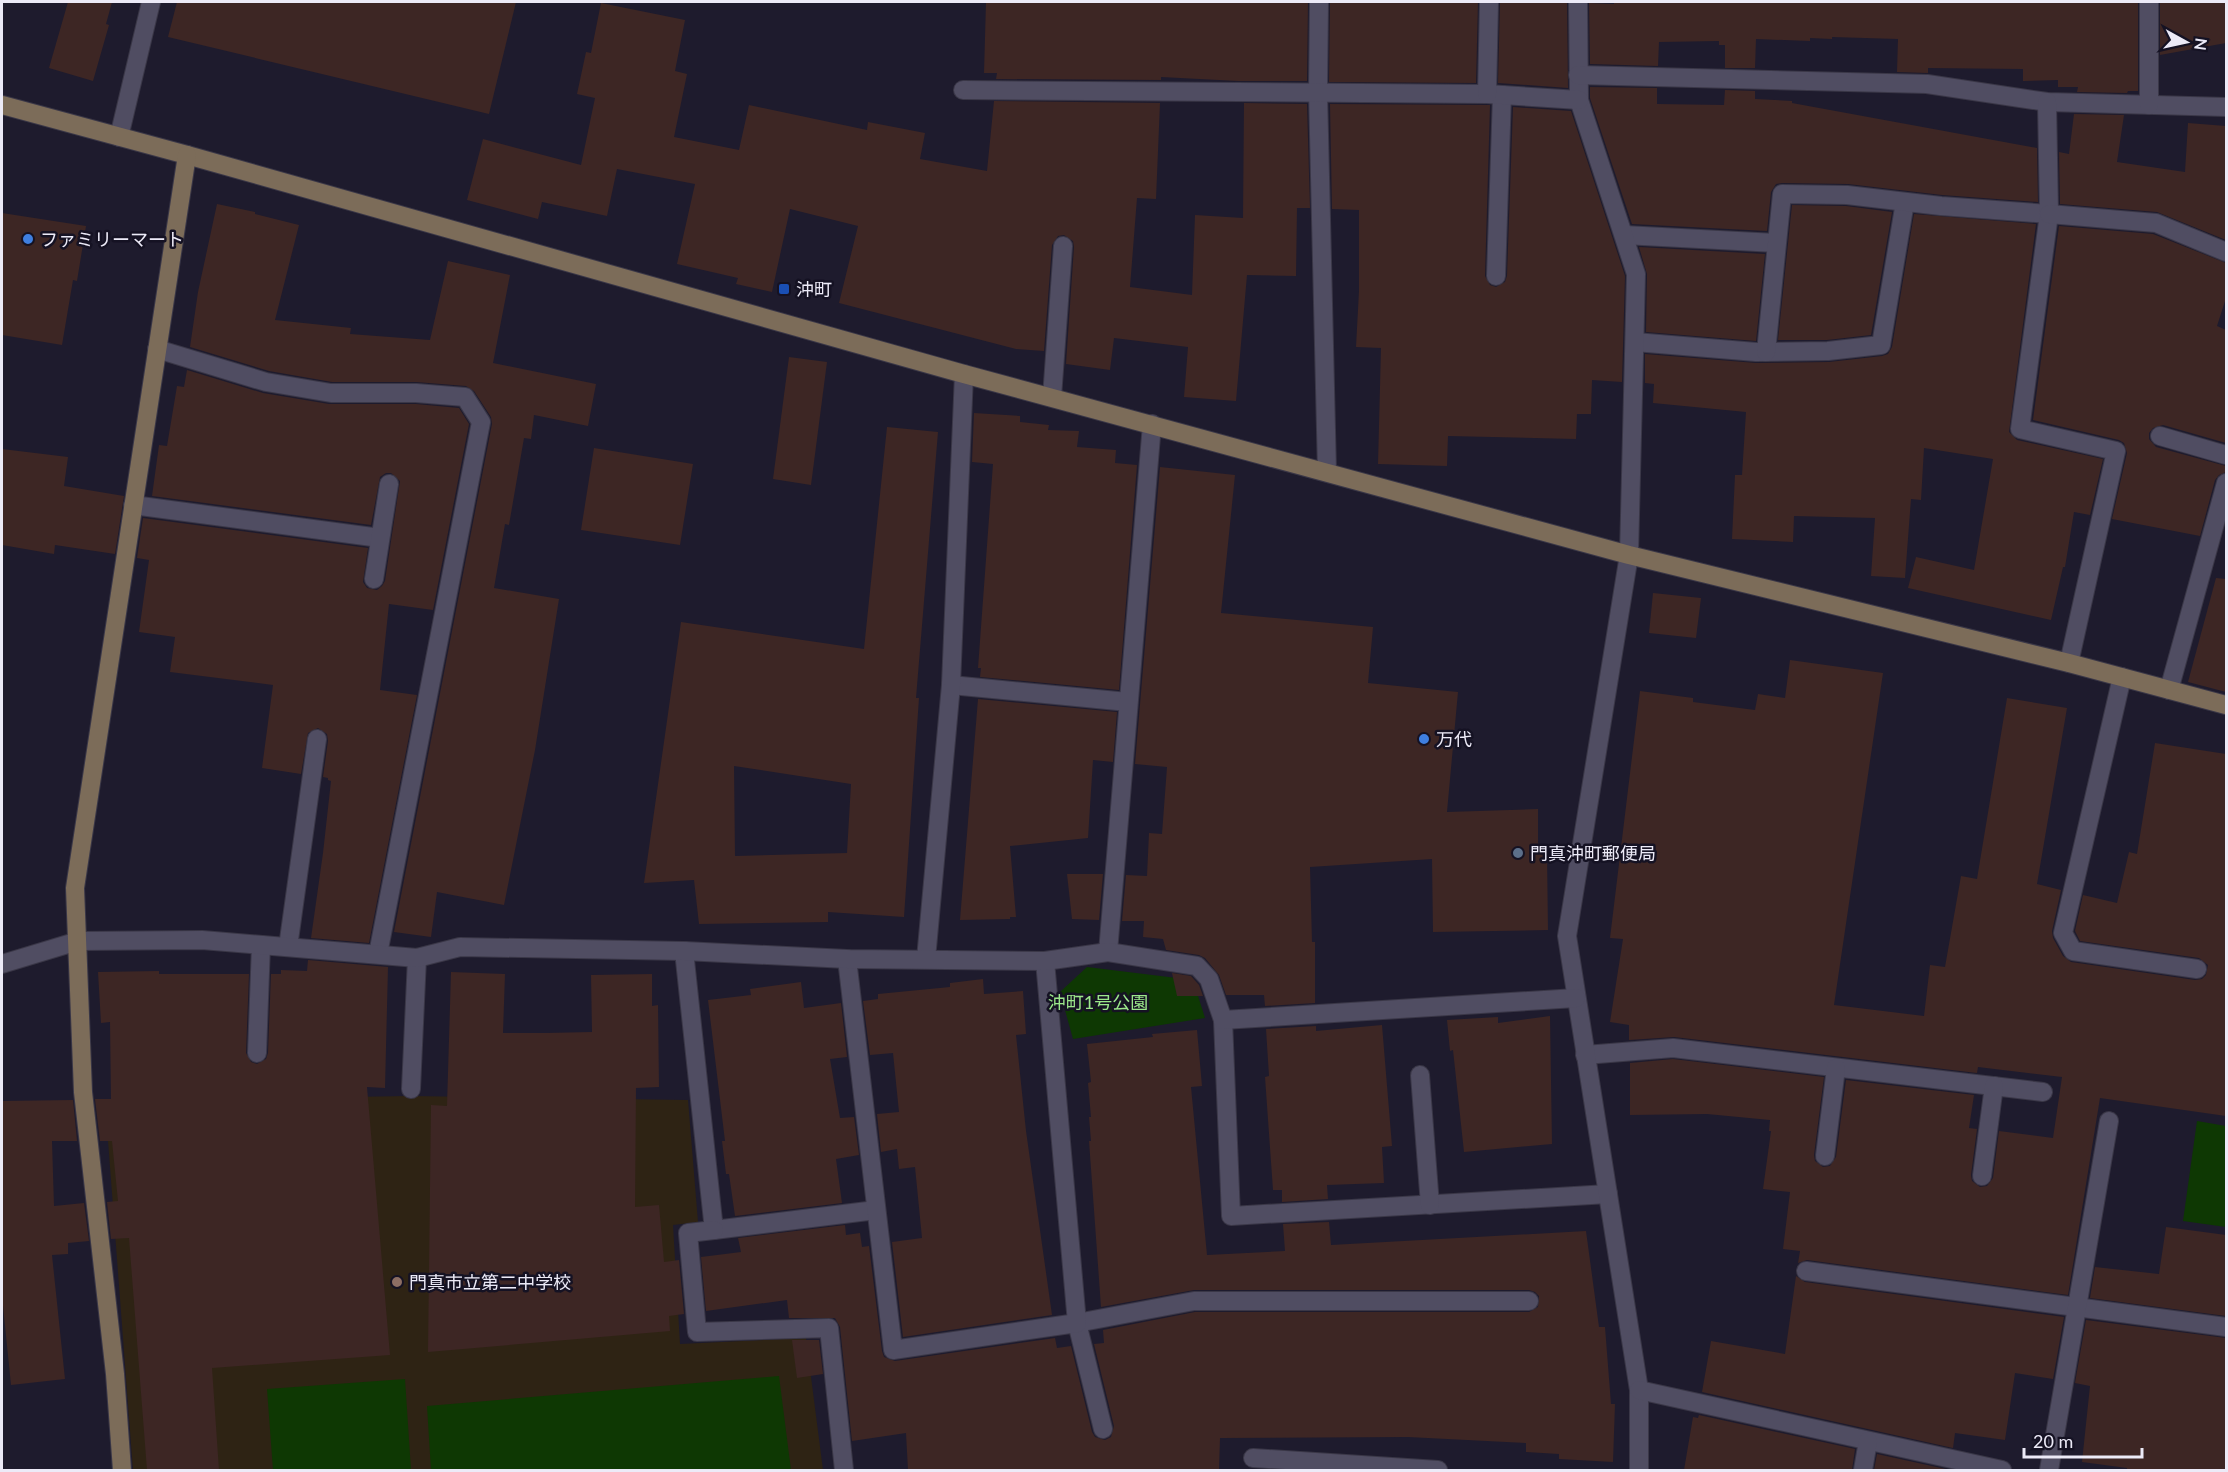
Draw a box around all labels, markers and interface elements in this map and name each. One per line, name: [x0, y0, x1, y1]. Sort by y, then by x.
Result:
north arrow: [2156, 12, 2216, 72]
text: N: [2191, 37, 2212, 52]
place label: ファミリーマート: [40, 228, 184, 250]
marker: ファミリーマート: [21, 232, 35, 246]
place label: 沖町: [796, 278, 832, 300]
marker: 沖町: [777, 282, 791, 296]
place label: 万代: [1436, 728, 1472, 750]
marker: 万代: [1417, 732, 1431, 746]
place label: 門真沖町郵便局: [1530, 842, 1656, 864]
marker: 門真沖町郵便局: [1511, 846, 1525, 860]
park label: 沖町1号公園: [1048, 991, 1148, 1013]
place label: 門真市立第二中学校: [409, 1271, 571, 1293]
marker: 門真市立第二中学校: [390, 1275, 404, 1289]
scale bar: [2024, 1421, 2142, 1459]
text: 20 m: [2033, 1430, 2073, 1452]

